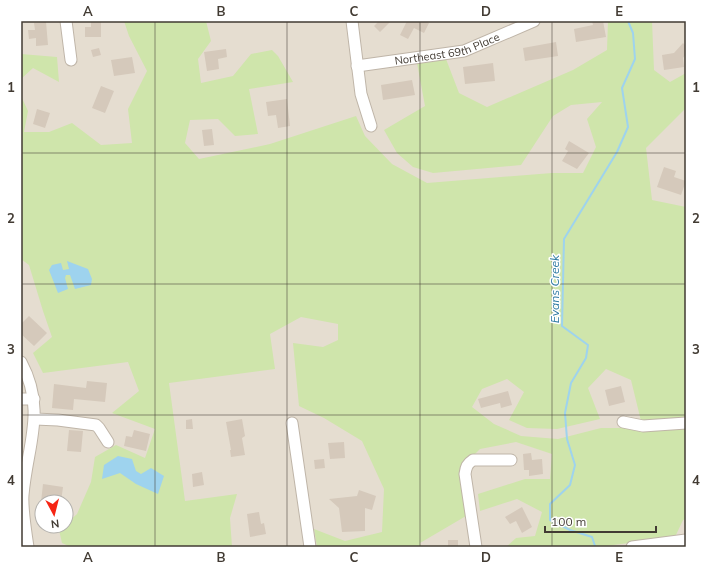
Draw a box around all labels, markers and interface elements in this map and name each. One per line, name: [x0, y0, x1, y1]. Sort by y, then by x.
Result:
text: A: [83, 3, 93, 19]
text: B: [217, 3, 226, 19]
text: C: [350, 3, 359, 19]
text: D: [481, 3, 491, 19]
text: E: [615, 3, 623, 19]
street label: Northeast 69th Place: [394, 30, 502, 68]
text: 1: [7, 79, 15, 95]
text: 1: [692, 79, 700, 95]
text: 2: [7, 210, 15, 226]
text: 2: [692, 210, 700, 226]
water label: Evans Creek: [547, 254, 562, 323]
text: 3: [7, 341, 15, 357]
text: 3: [692, 341, 700, 357]
text: 4: [7, 472, 15, 488]
text: 4: [692, 472, 700, 488]
north arrow: [34, 494, 74, 534]
scale bar: [545, 508, 656, 534]
text: 100 m: [551, 514, 586, 529]
text: N: [50, 516, 60, 531]
text: A: [83, 549, 93, 565]
text: B: [217, 549, 226, 565]
text: C: [350, 549, 359, 565]
text: D: [481, 549, 491, 565]
text: E: [615, 549, 623, 565]

